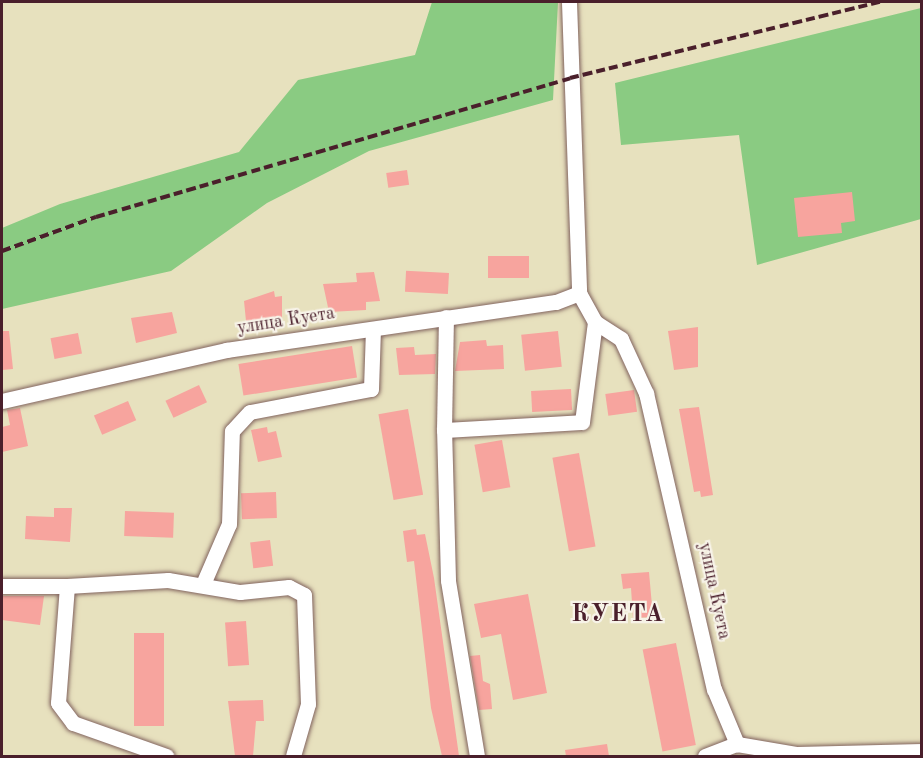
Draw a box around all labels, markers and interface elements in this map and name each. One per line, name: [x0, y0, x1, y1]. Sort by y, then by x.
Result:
street label: улица Куета: [236, 303, 336, 339]
street label: улица Куета: [693, 541, 735, 641]
district label: КУЕТА: [571, 602, 665, 630]

